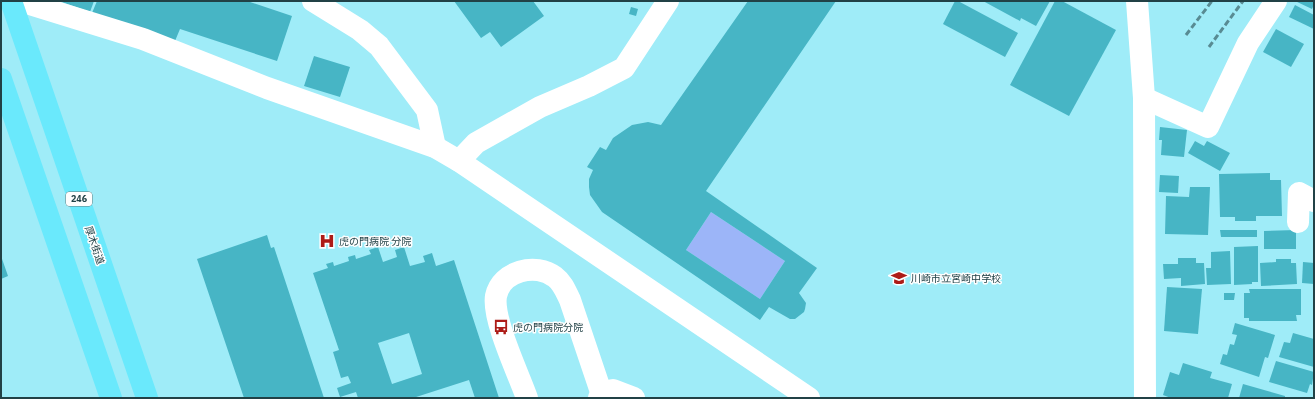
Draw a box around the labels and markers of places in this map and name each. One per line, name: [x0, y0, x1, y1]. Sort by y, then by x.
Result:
hospital icon: 虎の門病院 分院: [318, 232, 336, 250]
place label: 虎の門病院 分院: [339, 235, 411, 248]
school or university icon: 川崎市立宮崎中学校: [890, 269, 908, 287]
place label: 川崎市立宮崎中学校: [911, 272, 1001, 285]
bus stop icon: 虎の門病院分院: [492, 318, 510, 336]
place label: 虎の門病院分院: [513, 321, 583, 334]

